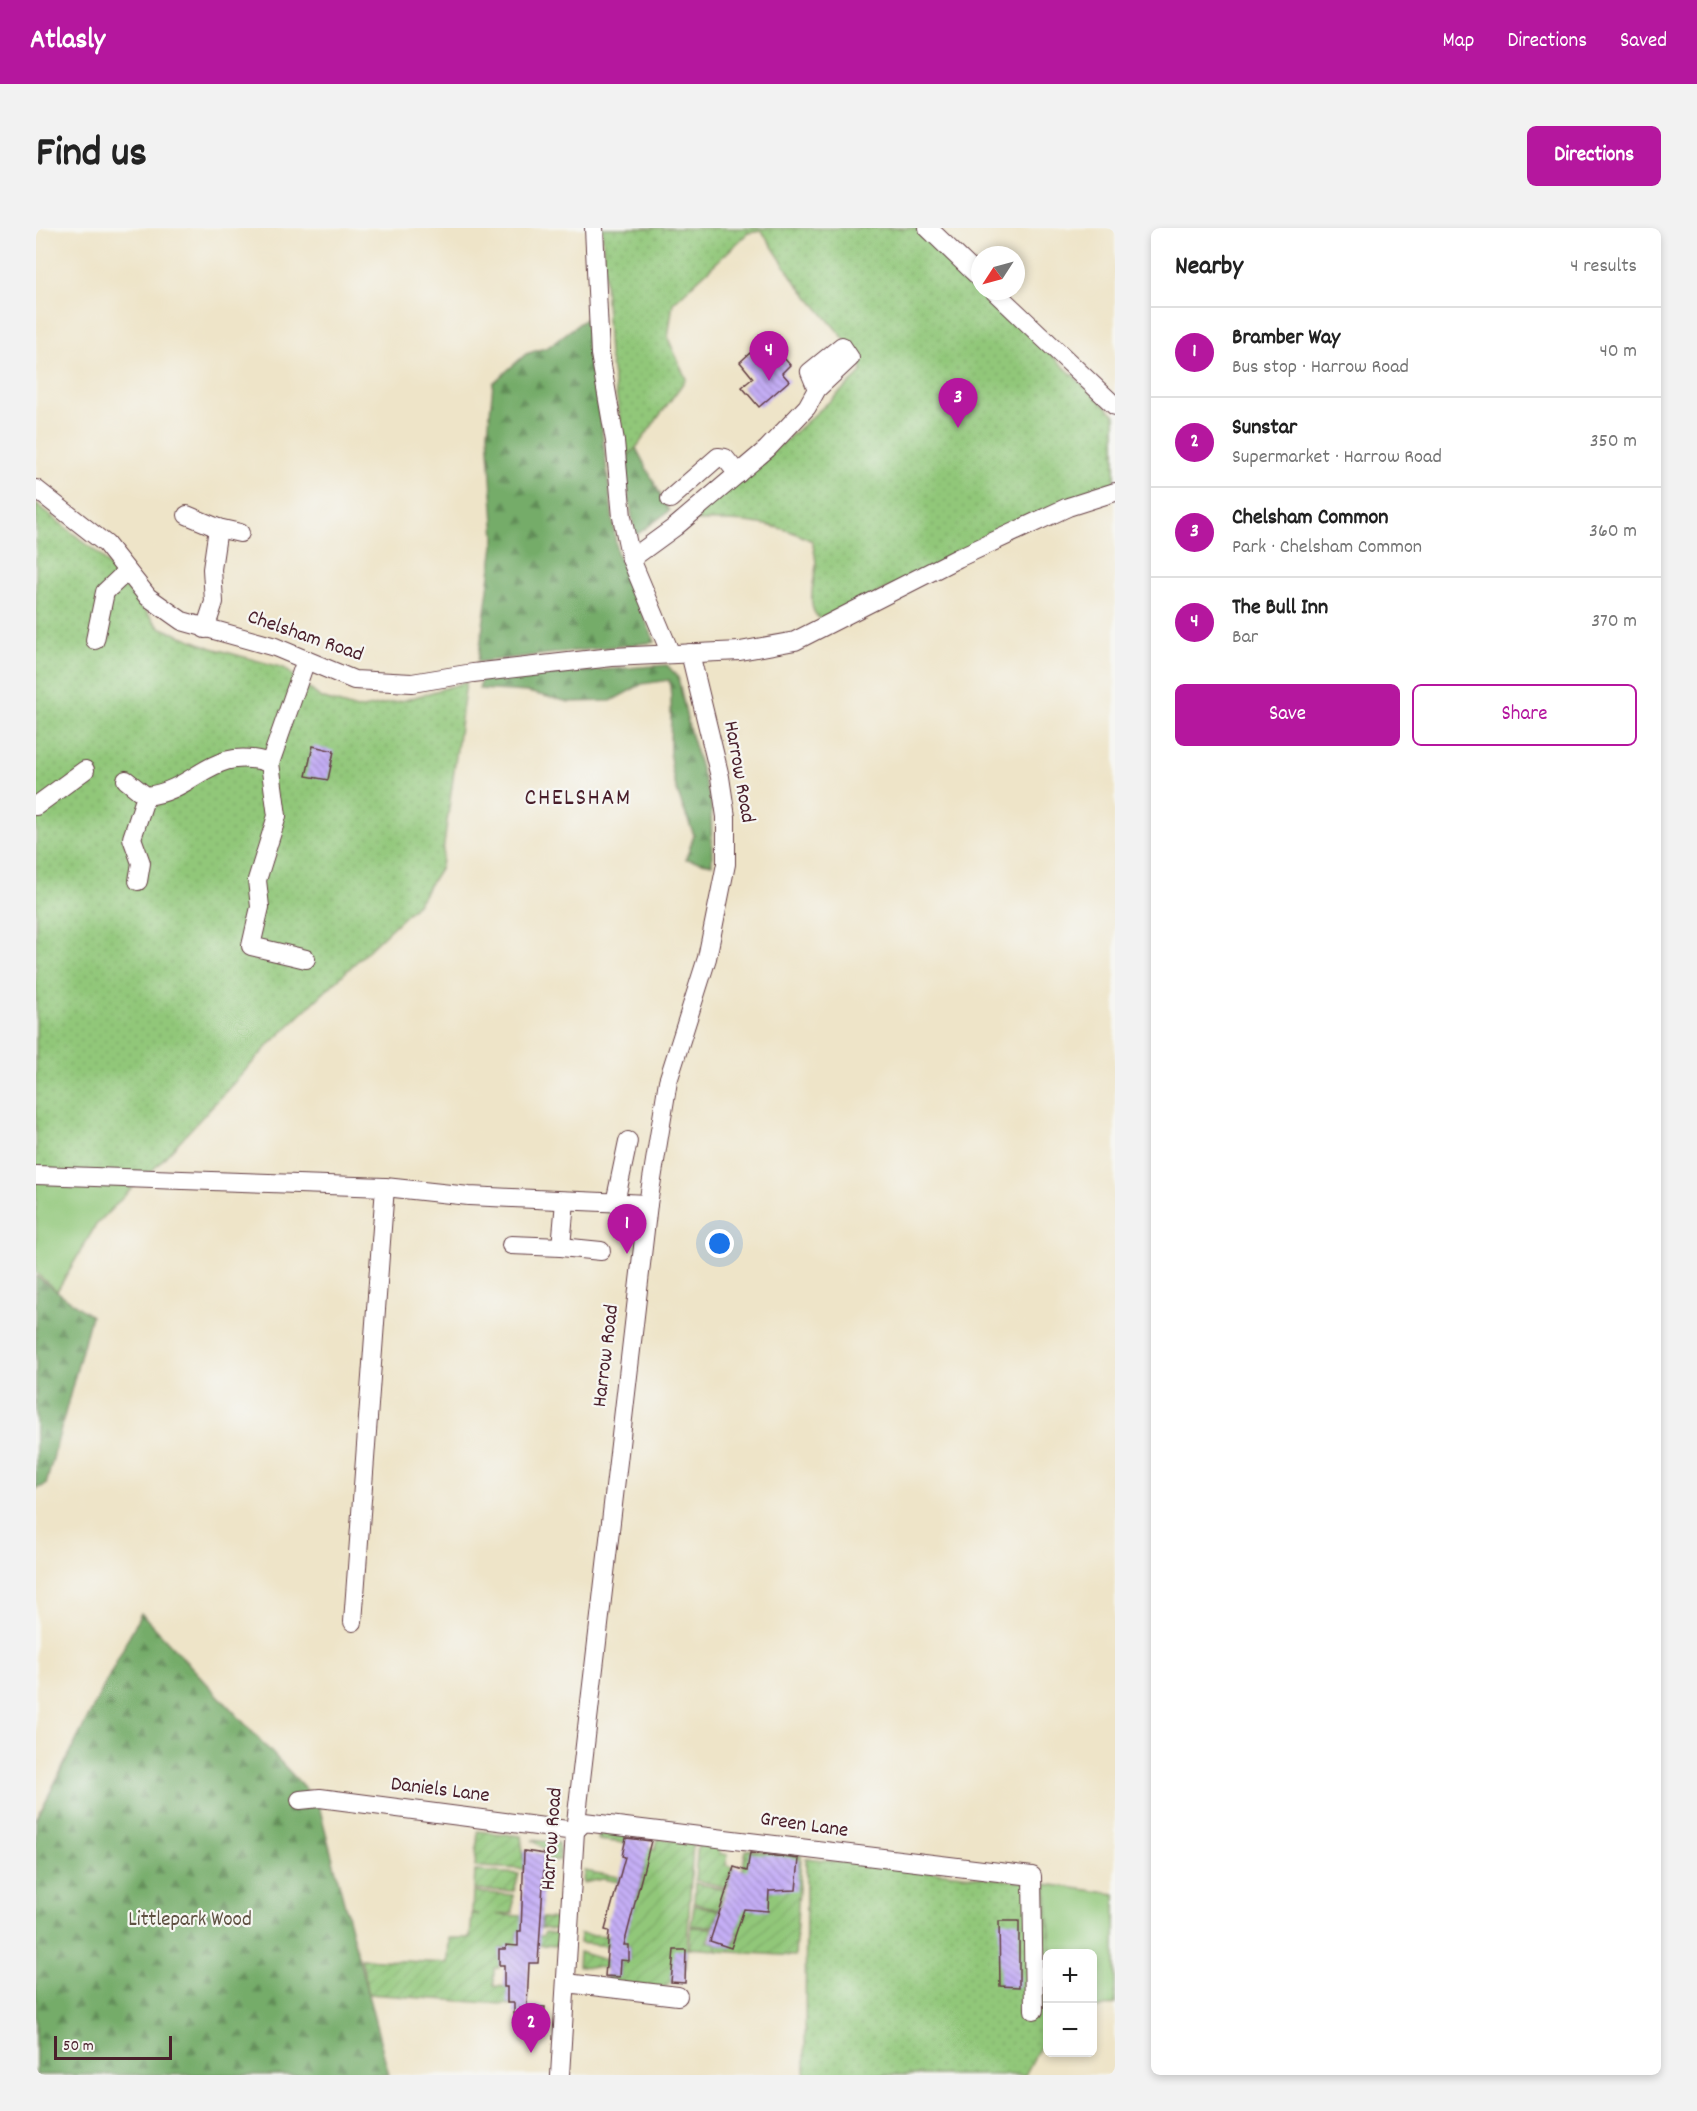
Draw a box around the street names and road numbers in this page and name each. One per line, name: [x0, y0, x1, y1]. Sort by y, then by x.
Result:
street label: Chelsham Road: [243, 603, 367, 671]
street label: Harrow Road: [714, 719, 762, 825]
street label: Harrow Road: [586, 1303, 628, 1409]
street label: Daniels Lane: [389, 1770, 491, 1812]
street label: Harrow Road: [534, 1787, 572, 1891]
street label: Green Lane: [758, 1805, 850, 1847]

